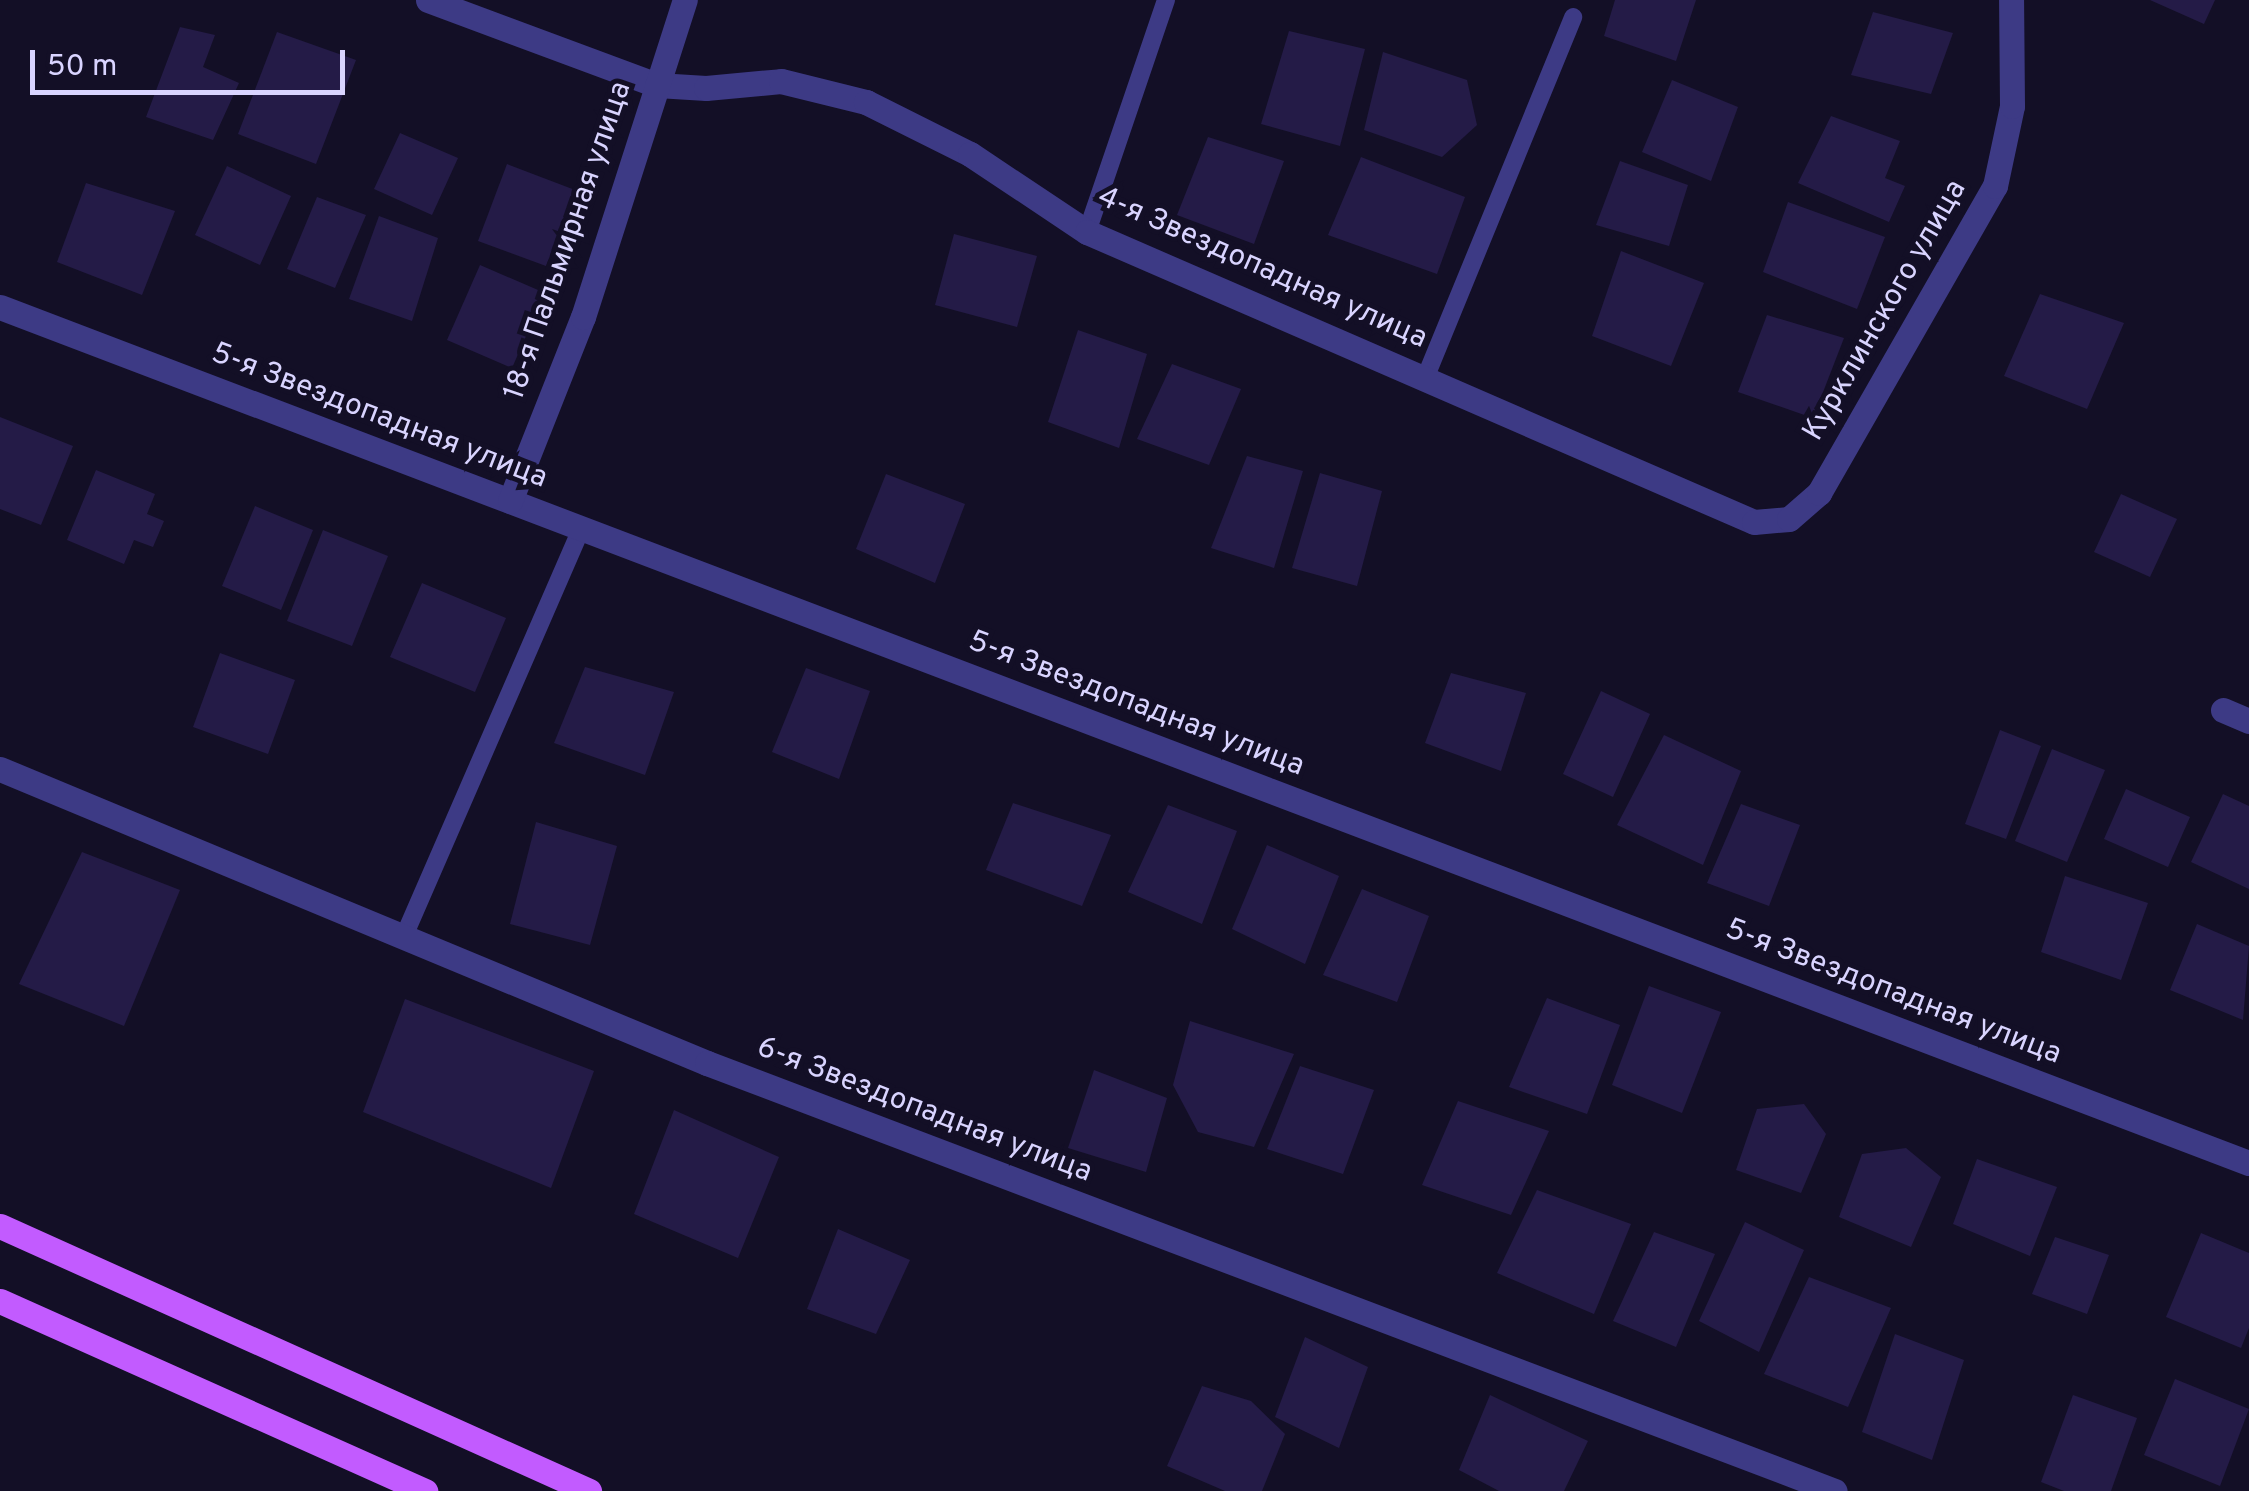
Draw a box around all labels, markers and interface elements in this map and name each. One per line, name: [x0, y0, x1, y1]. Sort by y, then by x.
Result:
scale bar: [35, 30, 350, 92]
text: 50 m: [47, 49, 117, 86]
street label: 18-я Пальмирная улица: [498, 77, 640, 405]
street label: Курклинского улица: [1797, 174, 1975, 448]
street label: 4-я Звездопадная улица: [1092, 180, 1432, 358]
street label: 5-я Звездопадная улица: [206, 336, 552, 498]
street label: 5-я Звездопадная улица: [963, 624, 1309, 786]
street label: 5-я Звездопадная улица: [1720, 912, 2066, 1074]
street label: 6-я Звездопадная улица: [751, 1030, 1097, 1192]

